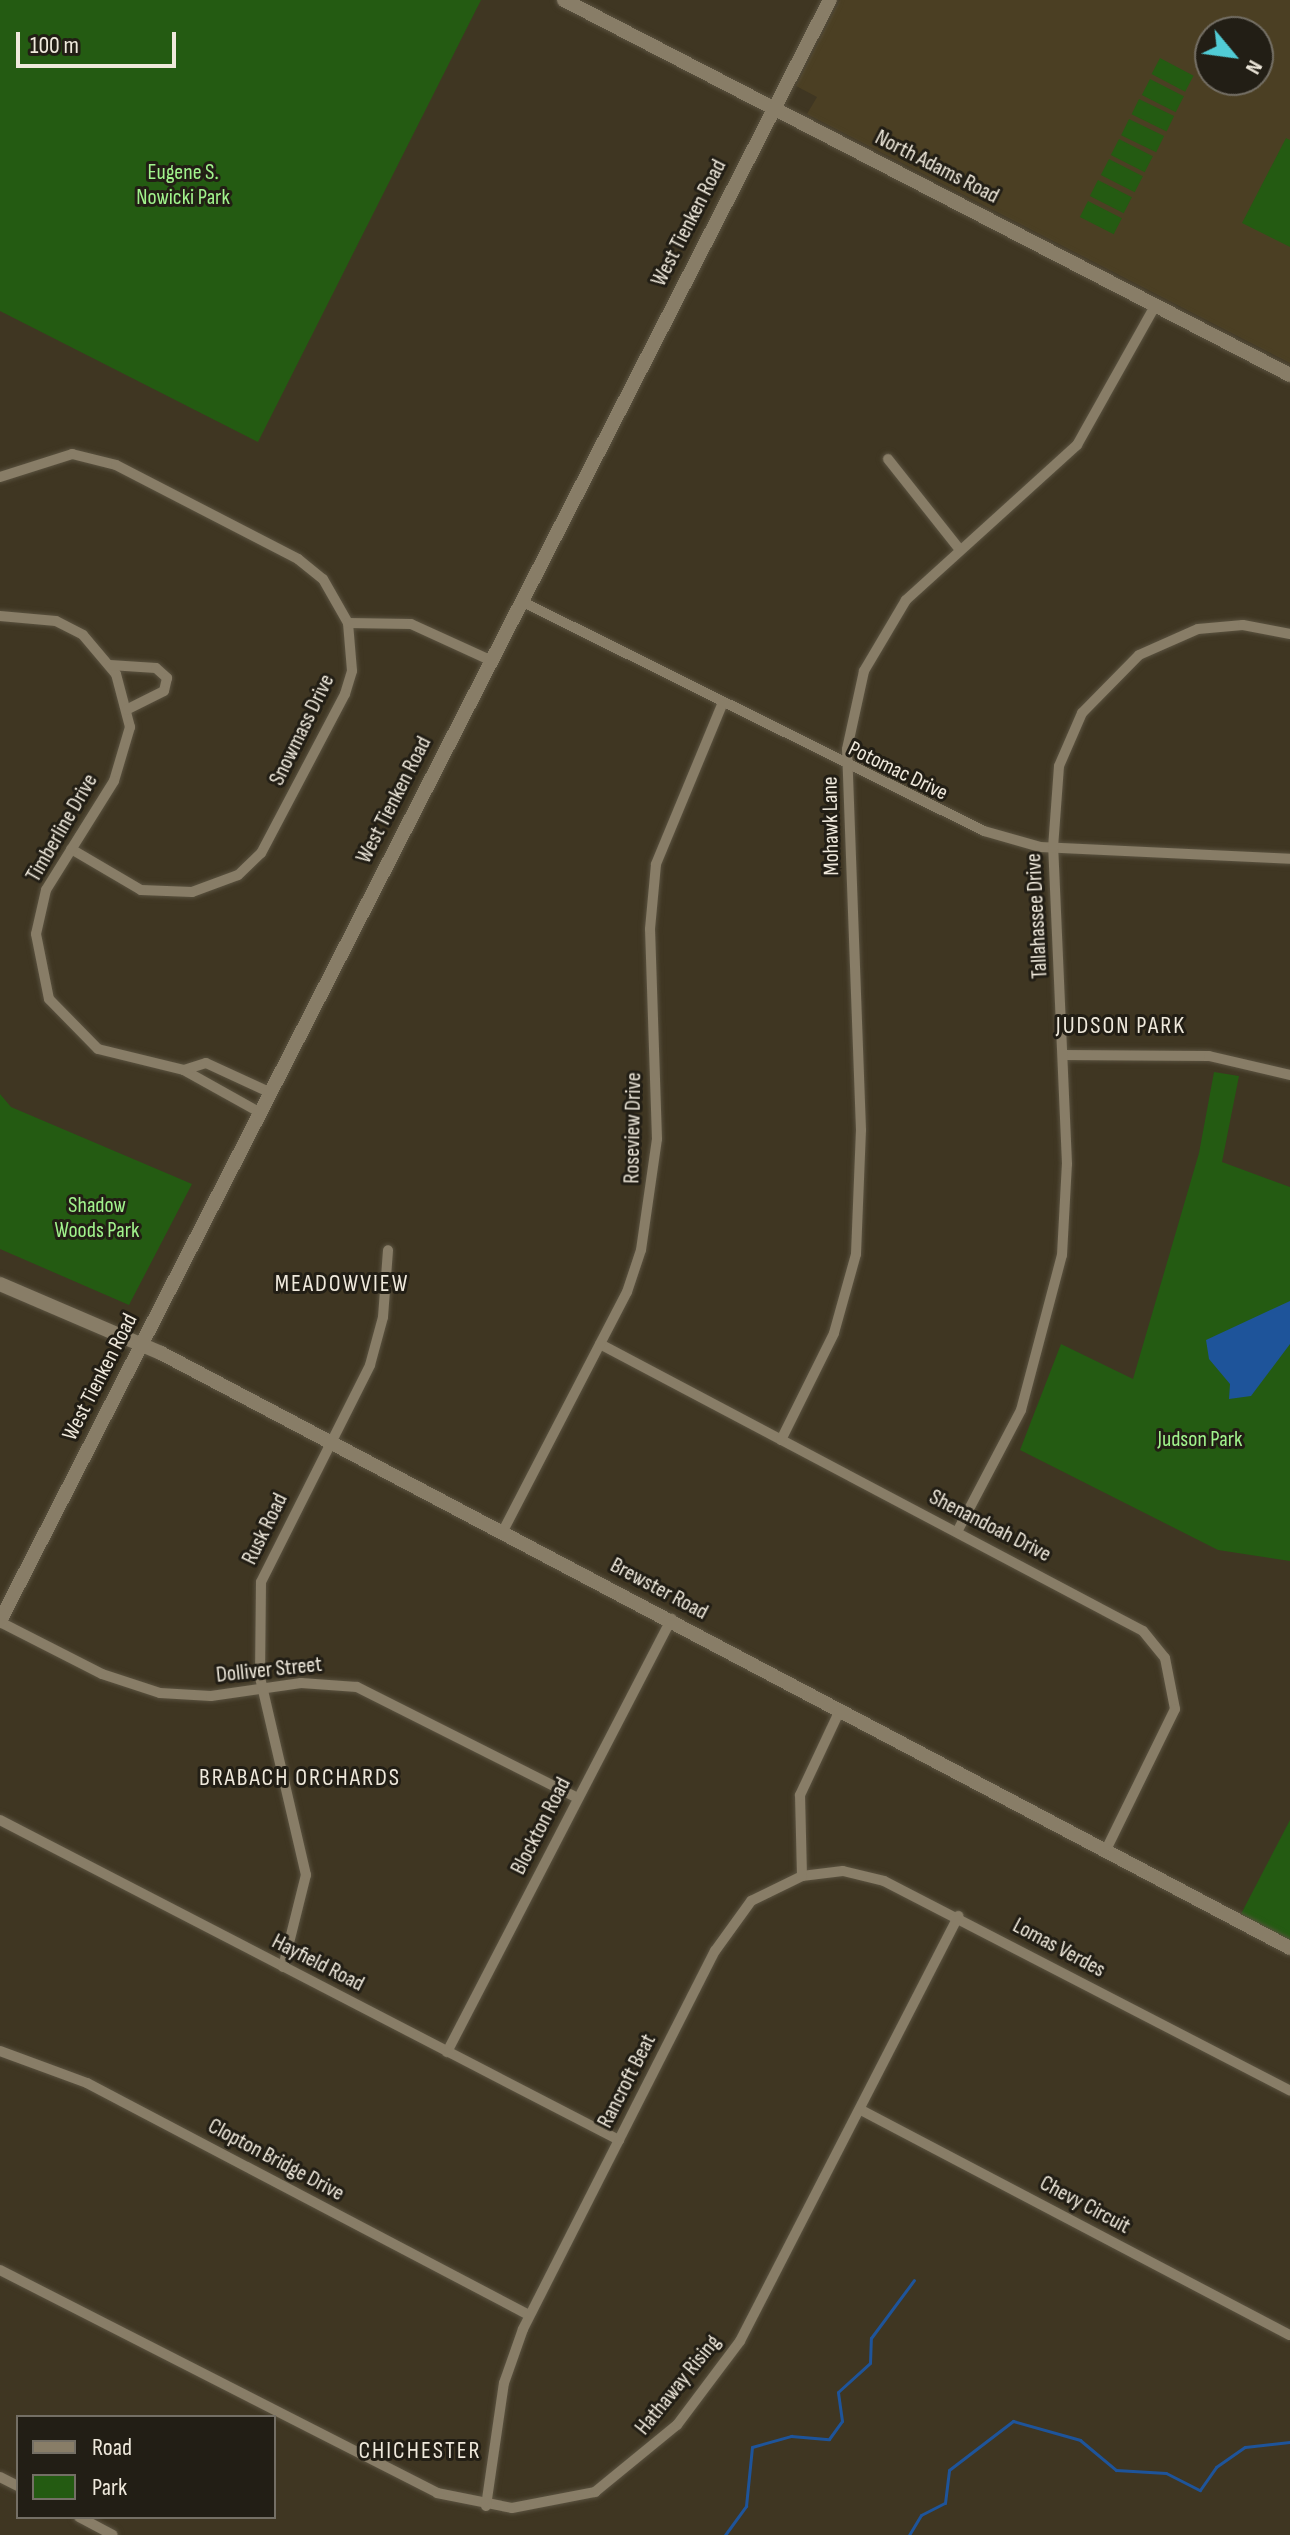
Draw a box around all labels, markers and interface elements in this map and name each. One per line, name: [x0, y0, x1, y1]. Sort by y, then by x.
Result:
scale bar: [20, 16, 180, 66]
north arrow: [1194, 16, 1274, 96]
text: 100 m: [30, 31, 79, 60]
text: N: [1239, 55, 1268, 79]
street label: North Adams Road: [871, 124, 1003, 210]
street label: West Tienken Road: [646, 155, 732, 291]
park label: Eugene S. Nowicki Park: [136, 159, 230, 210]
street label: Snowmass Drive: [264, 670, 340, 790]
street label: West Tienken Road: [351, 732, 437, 868]
street label: Potomac Drive: [844, 736, 952, 806]
street label: Timberline Drive: [21, 769, 103, 887]
street label: Mohawk Lane: [817, 776, 845, 876]
street label: Tallahassee Drive: [1021, 853, 1053, 979]
district label: JUDSON PARK: [1056, 1012, 1186, 1040]
street label: Roseview Drive: [619, 1072, 647, 1184]
park label: Shadow Woods Park: [55, 1192, 139, 1244]
district label: MEADOWVIEW: [275, 1270, 409, 1298]
street label: West Tienken Road: [57, 1309, 143, 1445]
park label: Judson Park: [1157, 1427, 1243, 1453]
street label: Shenandoah Drive: [925, 1484, 1055, 1568]
street label: Rusk Road: [237, 1489, 293, 1569]
street label: Brewster Road: [606, 1552, 712, 1626]
street label: Dolliver Street: [215, 1651, 323, 1689]
district label: BRABACH ORCHARDS: [199, 1764, 401, 1792]
street label: Blockton Road: [505, 1773, 577, 1879]
street label: Lomas Verdes: [1008, 1913, 1110, 1983]
street label: Hayfield Road: [267, 1929, 369, 1997]
street label: Rancroft Beat: [592, 2030, 662, 2132]
street label: Clopton Bridge Drive: [203, 2113, 349, 2207]
street label: Chevy Circuit: [1035, 2170, 1135, 2240]
street label: Hathaway Rising: [630, 2330, 726, 2440]
legend: [16, 2415, 276, 2519]
text: Road: [92, 2433, 132, 2462]
district label: CHICHESTER: [358, 2437, 482, 2465]
text: Park: [92, 2473, 127, 2502]

